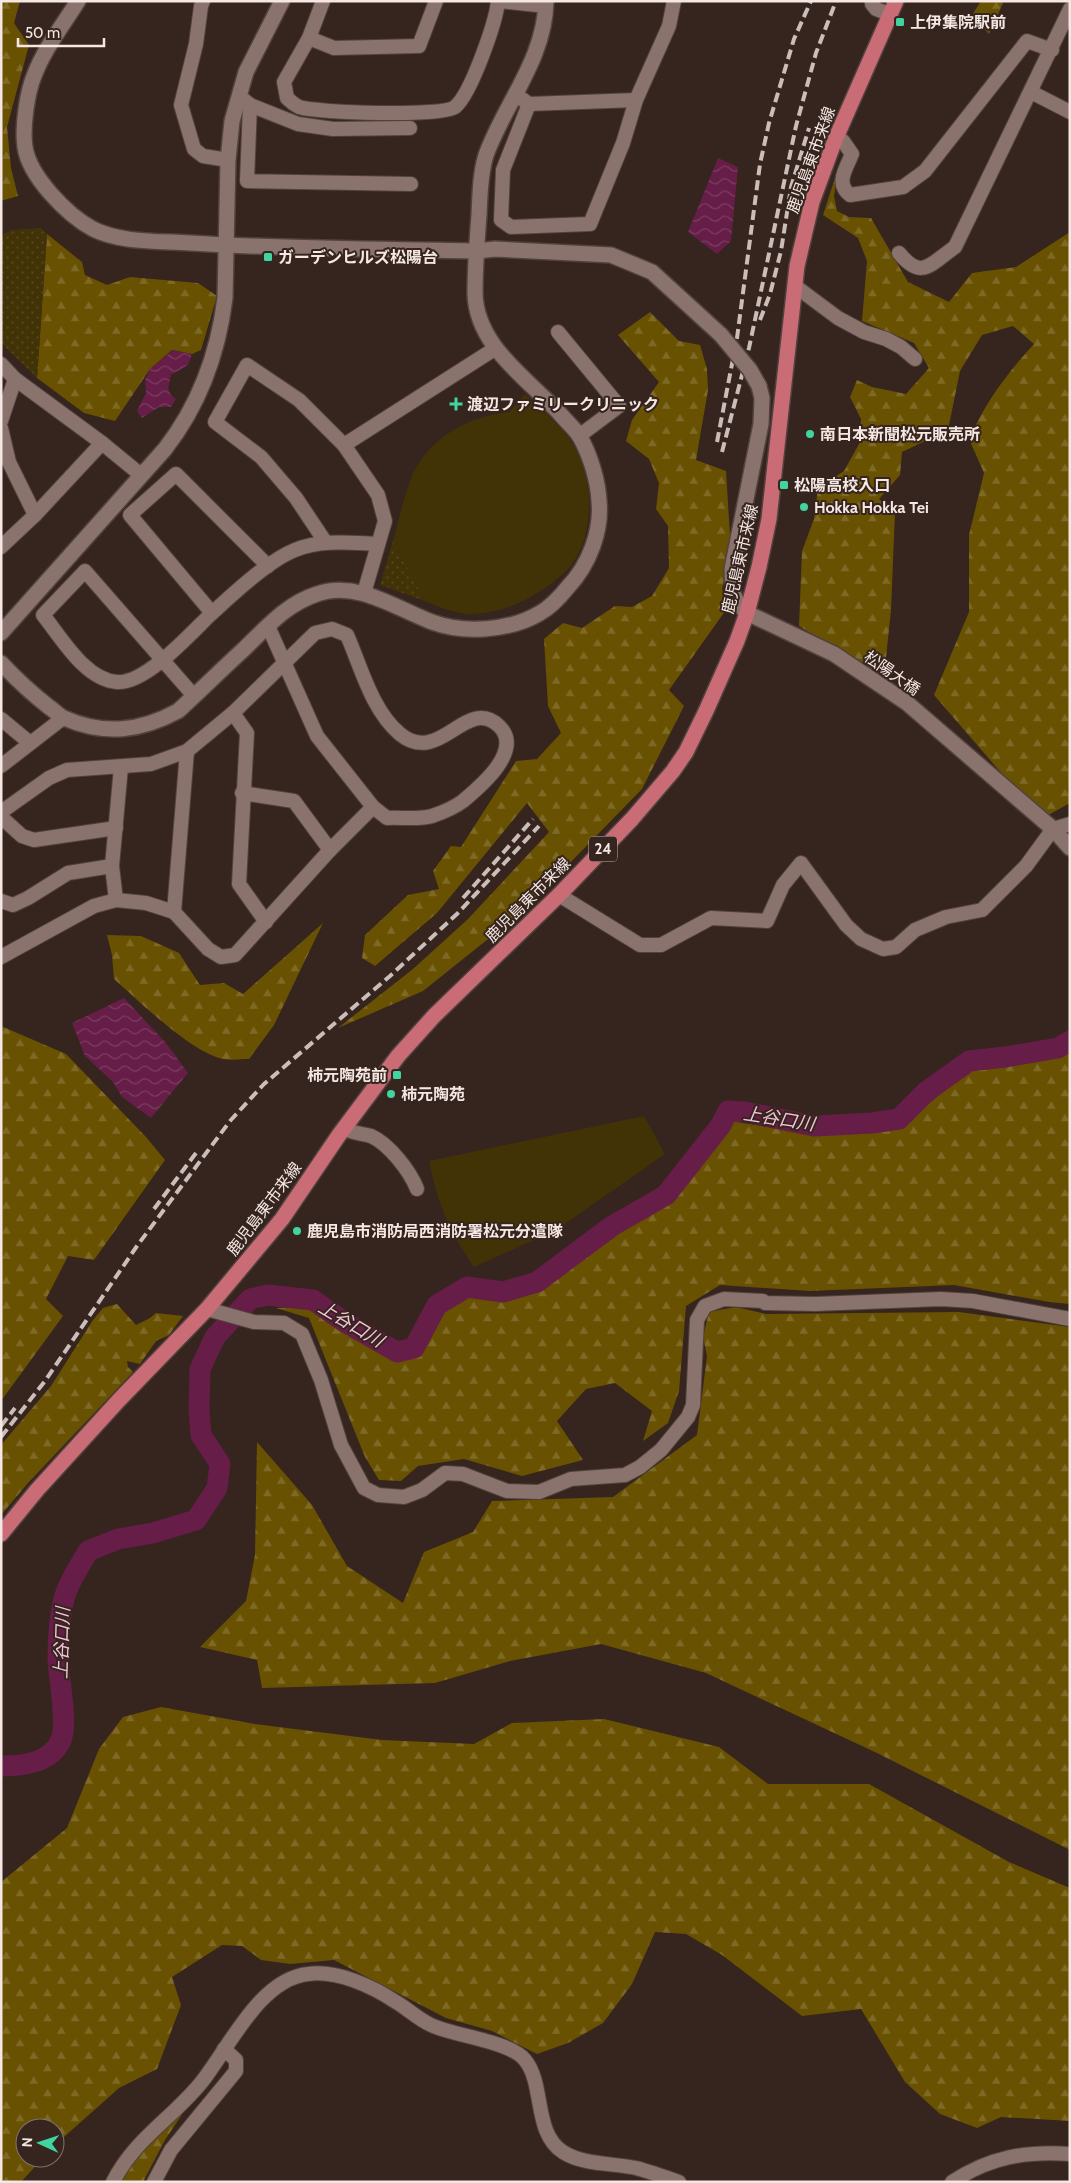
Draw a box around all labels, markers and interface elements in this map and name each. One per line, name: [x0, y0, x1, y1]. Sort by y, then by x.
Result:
place label: 上伊集院駅前: [910, 13, 1006, 32]
scale bar: [18, 15, 104, 47]
marker: 上伊集院駅前: [894, 16, 906, 28]
text: 50 m: [25, 24, 60, 42]
street label: 鹿児島東市来線: [783, 104, 839, 216]
place label: ガーデンヒルズ松陽台: [278, 248, 438, 267]
marker: ガーデンヒルズ松陽台: [262, 251, 274, 263]
place label: 渡辺ファミリークリニック: [467, 395, 659, 414]
marker: 渡辺ファミリークリニック: [449, 397, 463, 411]
place label: 南日本新聞松元販売所: [820, 425, 980, 444]
marker: 南日本新聞松元販売所: [804, 428, 816, 440]
place label: 松陽高校入口: [794, 476, 890, 495]
marker: 松陽高校入口: [778, 479, 790, 491]
place label: Hokka Hokka Tei: [814, 498, 929, 517]
marker: Hokka Hokka Tei: [798, 501, 810, 513]
street label: 鹿児島東市来線: [718, 502, 762, 616]
street label: 松陽大橋: [860, 647, 924, 699]
road number: 24: [589, 836, 617, 862]
street label: 鹿児島東市来線: [482, 854, 574, 946]
place label: 柿元陶苑前: [307, 1066, 387, 1085]
marker: 柿元陶苑前: [391, 1069, 403, 1081]
place label: 柿元陶苑: [401, 1085, 465, 1104]
marker: 柿元陶苑: [385, 1088, 397, 1100]
water label: 上谷口川: [742, 1103, 818, 1136]
street label: 鹿児島東市来線: [223, 1159, 305, 1259]
place label: 鹿児島市消防局西消防署松元分遣隊: [307, 1222, 563, 1241]
marker: 鹿児島市消防局西消防署松元分遣隊: [291, 1225, 303, 1237]
water label: 上谷口川: [314, 1296, 389, 1353]
water label: 上谷口川: [50, 1605, 74, 1679]
north arrow: [15, 2118, 65, 2168]
text: N: [18, 2137, 36, 2148]

